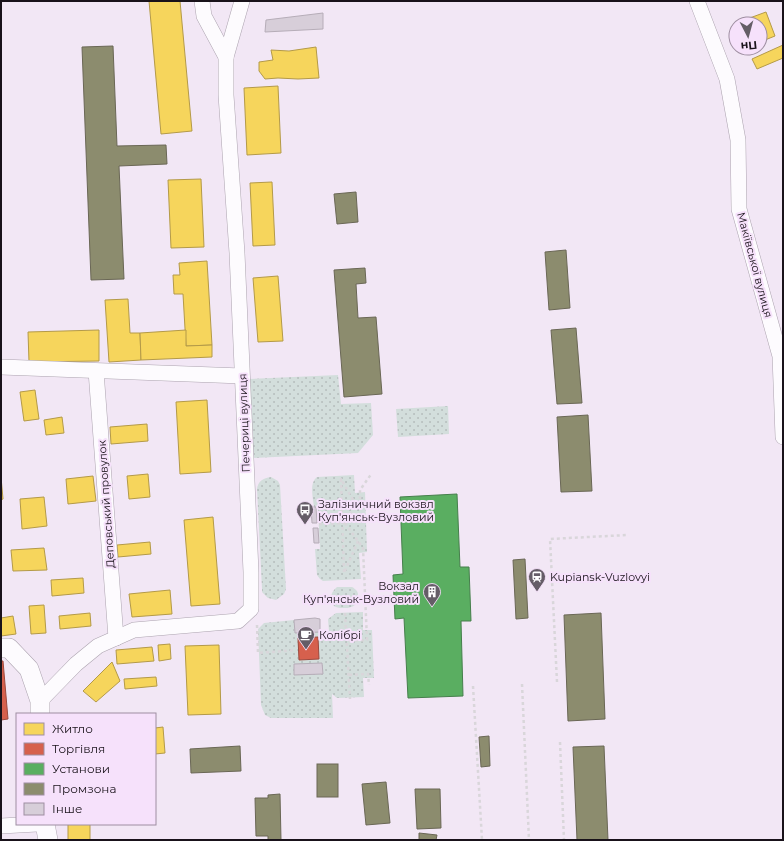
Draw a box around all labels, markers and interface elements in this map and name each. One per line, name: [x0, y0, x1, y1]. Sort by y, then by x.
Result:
north arrow: [728, 16, 768, 56]
text: Пн: [740, 38, 758, 54]
street label: Макіївської вулиця: [734, 211, 776, 319]
street label: Печериці вулиця: [235, 373, 253, 473]
street label: Деповський провулок: [95, 439, 117, 568]
place label: Залізничний вокзвл Куп'янськ-Вузловий: [318, 497, 434, 524]
bus stop icon: Залізничний вокзвл Куп'янськ-Вузловий: [295, 500, 315, 525]
station icon: Kupiansk-Vuzlovyi: [527, 567, 547, 592]
place label: Kupiansk-Vuzlovyi: [550, 570, 650, 584]
place label: Вокзал Куп'янськ-Вузловий: [303, 579, 419, 606]
building icon: Вокзал Куп'янськ-Вузловий: [422, 582, 442, 607]
cafe icon: Колібрі: [296, 625, 316, 650]
place label: Колібрі: [319, 628, 361, 642]
legend: [16, 713, 156, 825]
text: Житло: [52, 721, 93, 736]
text: Торгівля: [52, 741, 105, 756]
text: Установи: [52, 761, 110, 776]
text: Промзона: [52, 781, 116, 796]
text: Інше: [52, 801, 82, 816]

